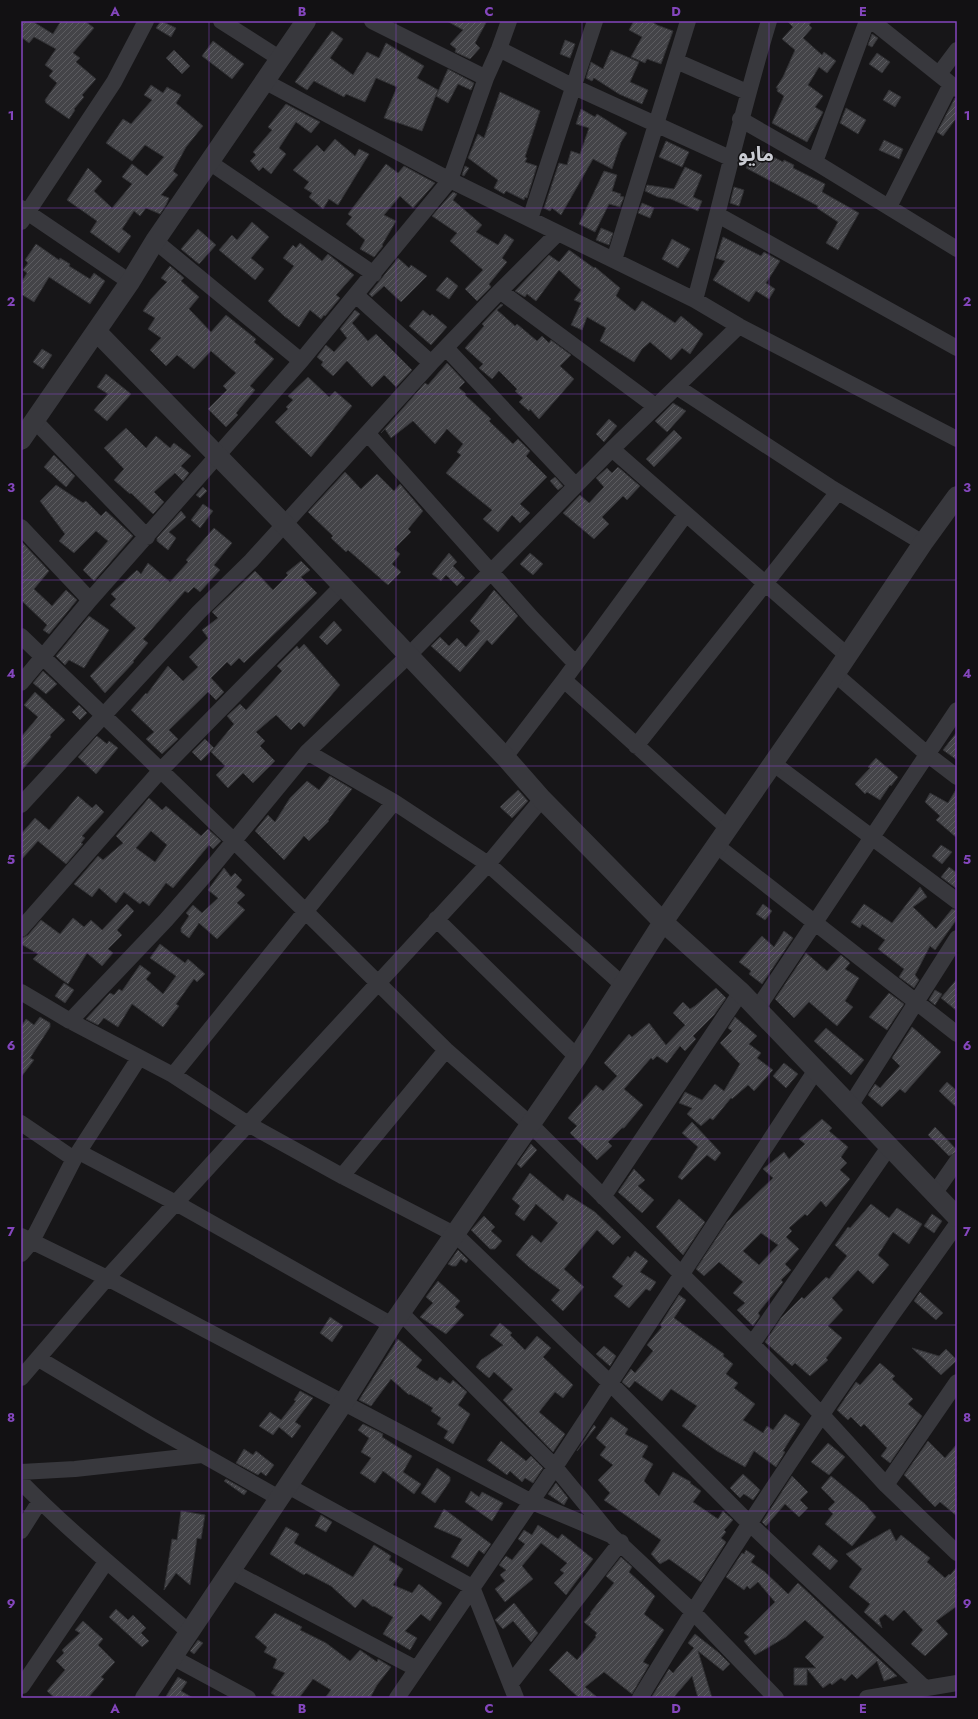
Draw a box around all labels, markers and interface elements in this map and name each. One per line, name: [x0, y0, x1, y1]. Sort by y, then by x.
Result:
text: A: [109, 2, 120, 21]
text: B: [298, 2, 307, 21]
text: C: [484, 2, 494, 21]
text: D: [671, 2, 681, 21]
text: E: [859, 2, 867, 21]
text: 1: [8, 106, 14, 125]
text: 1: [964, 106, 970, 125]
district label: مايو: [738, 140, 774, 169]
text: 2: [7, 292, 15, 311]
text: 2: [963, 292, 971, 311]
text: 3: [7, 478, 15, 497]
text: 3: [963, 478, 971, 497]
text: 4: [6, 664, 16, 683]
text: 4: [962, 664, 972, 683]
text: 5: [7, 850, 15, 869]
text: 5: [963, 850, 971, 869]
text: 6: [7, 1036, 16, 1055]
text: 6: [963, 1036, 972, 1055]
text: 7: [7, 1222, 15, 1241]
text: 7: [963, 1222, 971, 1241]
text: 8: [7, 1408, 15, 1427]
text: 8: [963, 1408, 971, 1427]
text: 9: [7, 1594, 16, 1613]
text: 9: [963, 1594, 972, 1613]
text: A: [109, 1699, 120, 1718]
text: B: [298, 1699, 307, 1718]
text: C: [484, 1699, 494, 1718]
text: D: [671, 1699, 681, 1718]
text: E: [859, 1699, 867, 1718]

